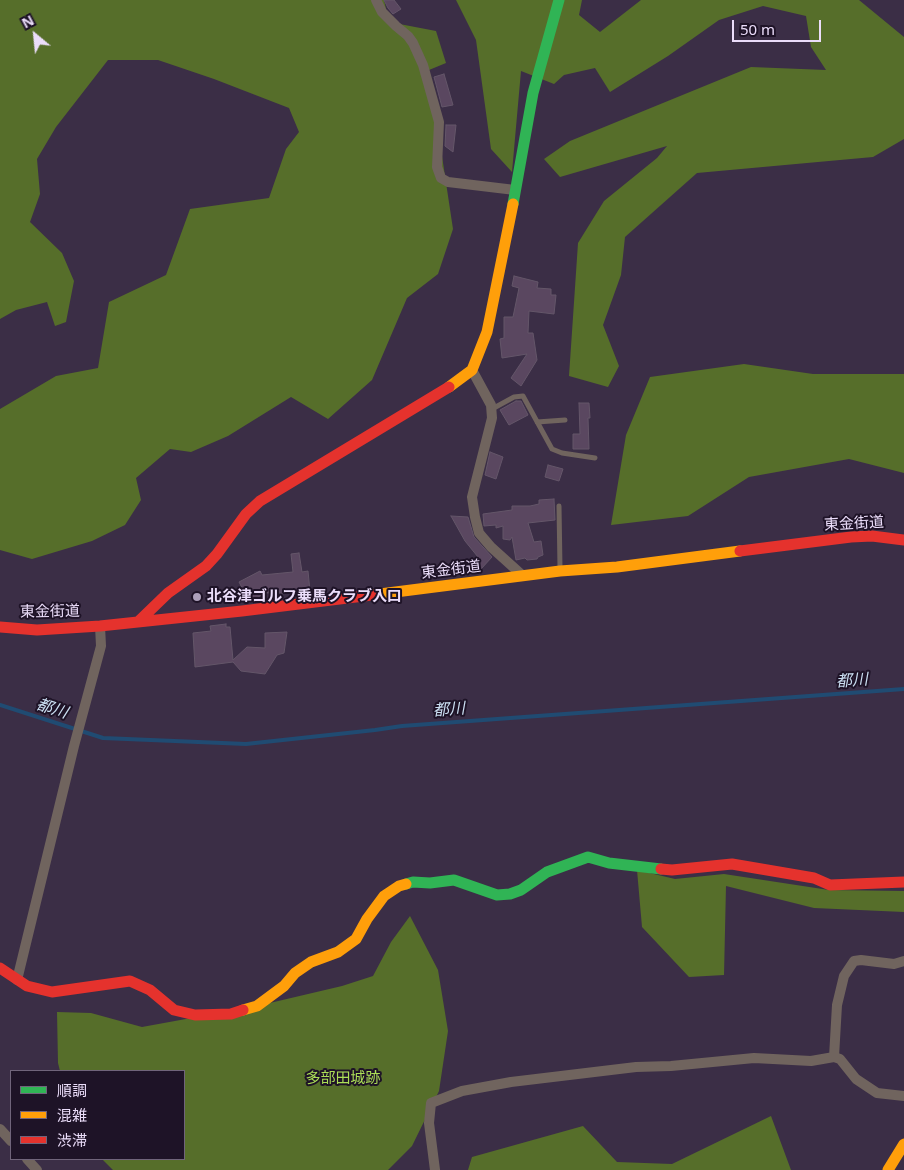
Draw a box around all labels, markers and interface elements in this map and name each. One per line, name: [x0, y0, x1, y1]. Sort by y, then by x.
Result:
north arrow: [10, 10, 60, 60]
text: N: [18, 10, 37, 32]
scale bar: [734, 10, 823, 42]
text: 50 m: [740, 19, 775, 39]
street label: 東金街道: [824, 513, 884, 535]
street label: 東金街道: [420, 557, 482, 583]
place label: 北谷津ゴルフ乗馬クラブ入口: [207, 588, 402, 606]
marker: 北谷津ゴルフ乗馬クラブ入口: [191, 591, 203, 603]
street label: 東金街道: [20, 602, 80, 622]
water label: 都川: [835, 670, 869, 692]
water label: 都川: [34, 695, 70, 723]
water label: 都川: [432, 699, 466, 721]
legend: [10, 1070, 185, 1160]
park label: 多部田城跡: [306, 1070, 380, 1088]
text: 順調: [57, 1080, 87, 1100]
text: 混雑: [57, 1105, 87, 1125]
text: 渋滞: [57, 1130, 87, 1150]

